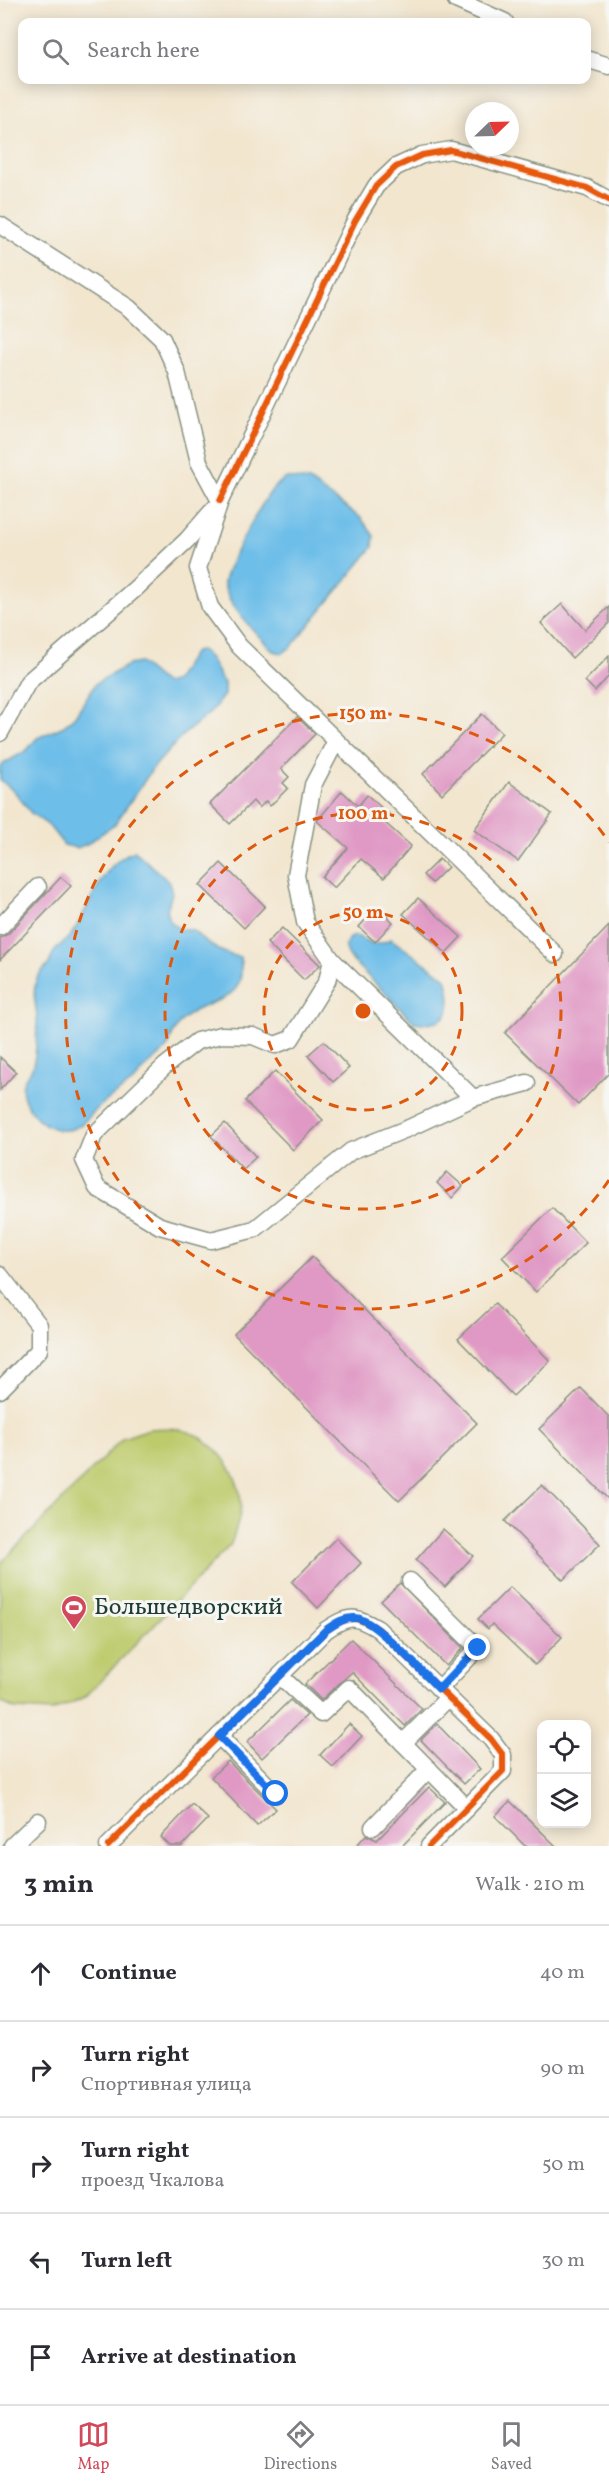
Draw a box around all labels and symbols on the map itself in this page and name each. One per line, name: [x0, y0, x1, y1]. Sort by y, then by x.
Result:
north arrow: [465, 102, 519, 156]
text: 150 m: [339, 702, 387, 727]
text: 100 m: [338, 802, 388, 827]
text: 50 m: [343, 901, 383, 926]
centre of rings: [353, 1001, 373, 1021]
place label: Большедворский: [94, 1591, 283, 1625]
sports icon: Большедворский: [59, 1593, 89, 1631]
route end: [464, 1634, 490, 1660]
route start: [262, 1780, 288, 1806]

